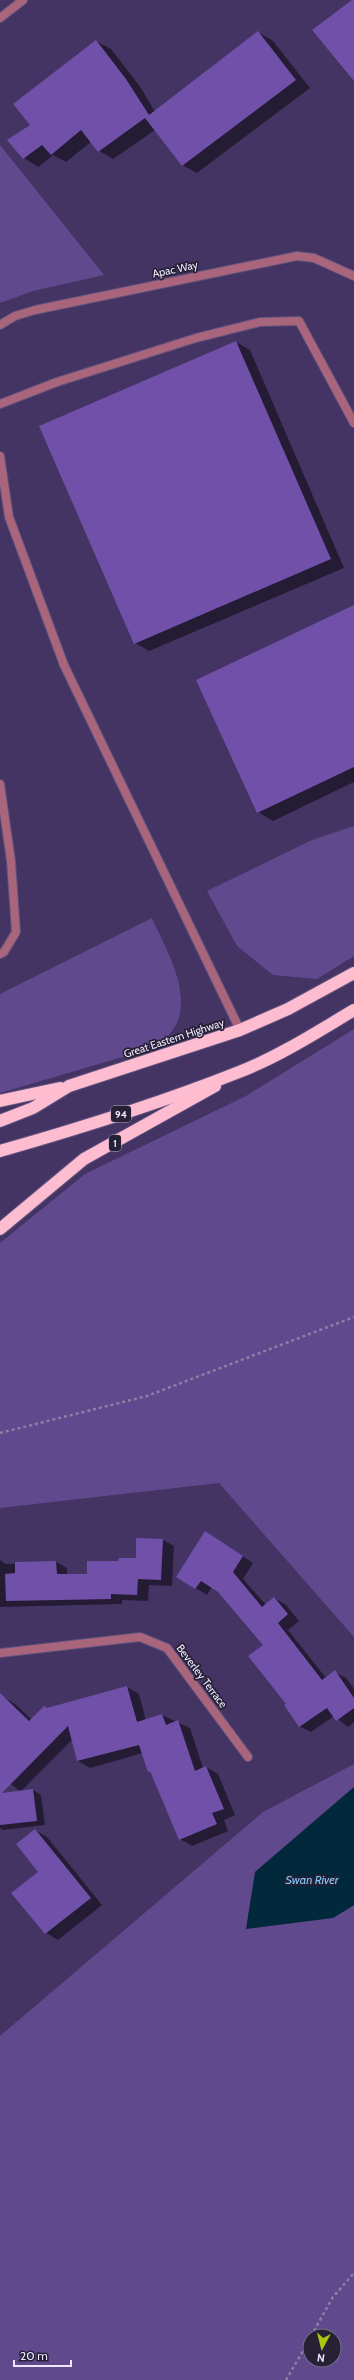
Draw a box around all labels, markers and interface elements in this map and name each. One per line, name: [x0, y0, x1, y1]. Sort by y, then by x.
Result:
street label: Apac Way: [151, 257, 200, 281]
street label: Great Eastern Highway: [122, 1015, 226, 1061]
road number: 94: [111, 1106, 131, 1122]
road number: 1: [109, 1135, 121, 1151]
street label: Beverley Terrace: [174, 1641, 231, 1711]
water label: Swan River: [286, 1872, 340, 1887]
north arrow: [302, 2328, 342, 2368]
scale bar: [14, 2342, 71, 2368]
text: 20 m: [20, 2348, 48, 2363]
text: N: [316, 2351, 325, 2365]

